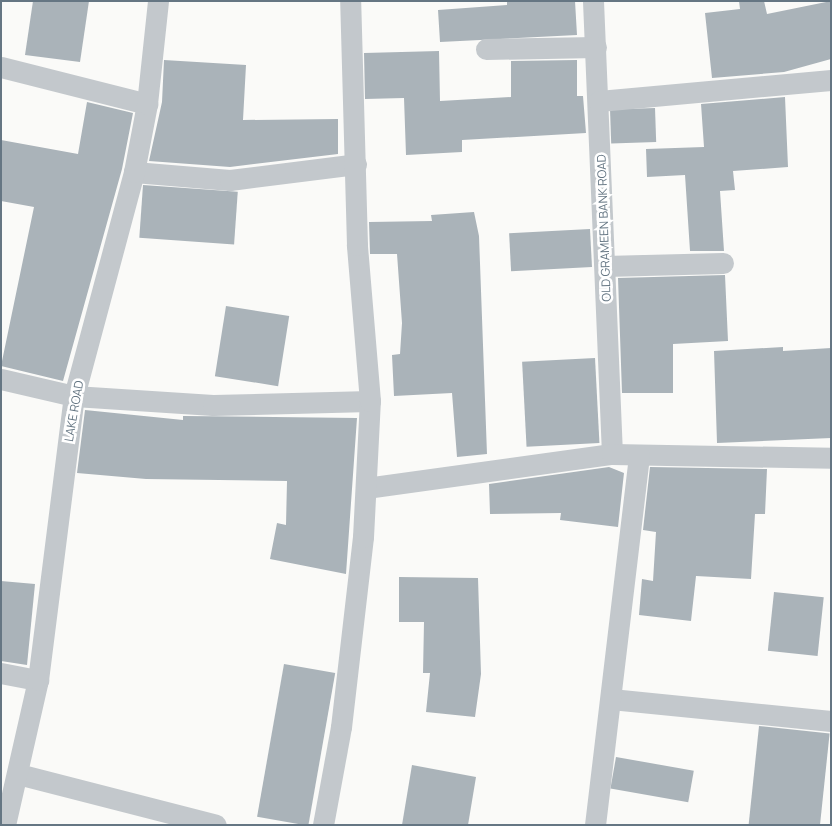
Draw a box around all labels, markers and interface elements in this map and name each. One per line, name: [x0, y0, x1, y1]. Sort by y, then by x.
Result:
street label: OLD GRAMEEN BANK ROAD: [594, 154, 614, 302]
street label: LAKE ROAD: [62, 379, 86, 443]

